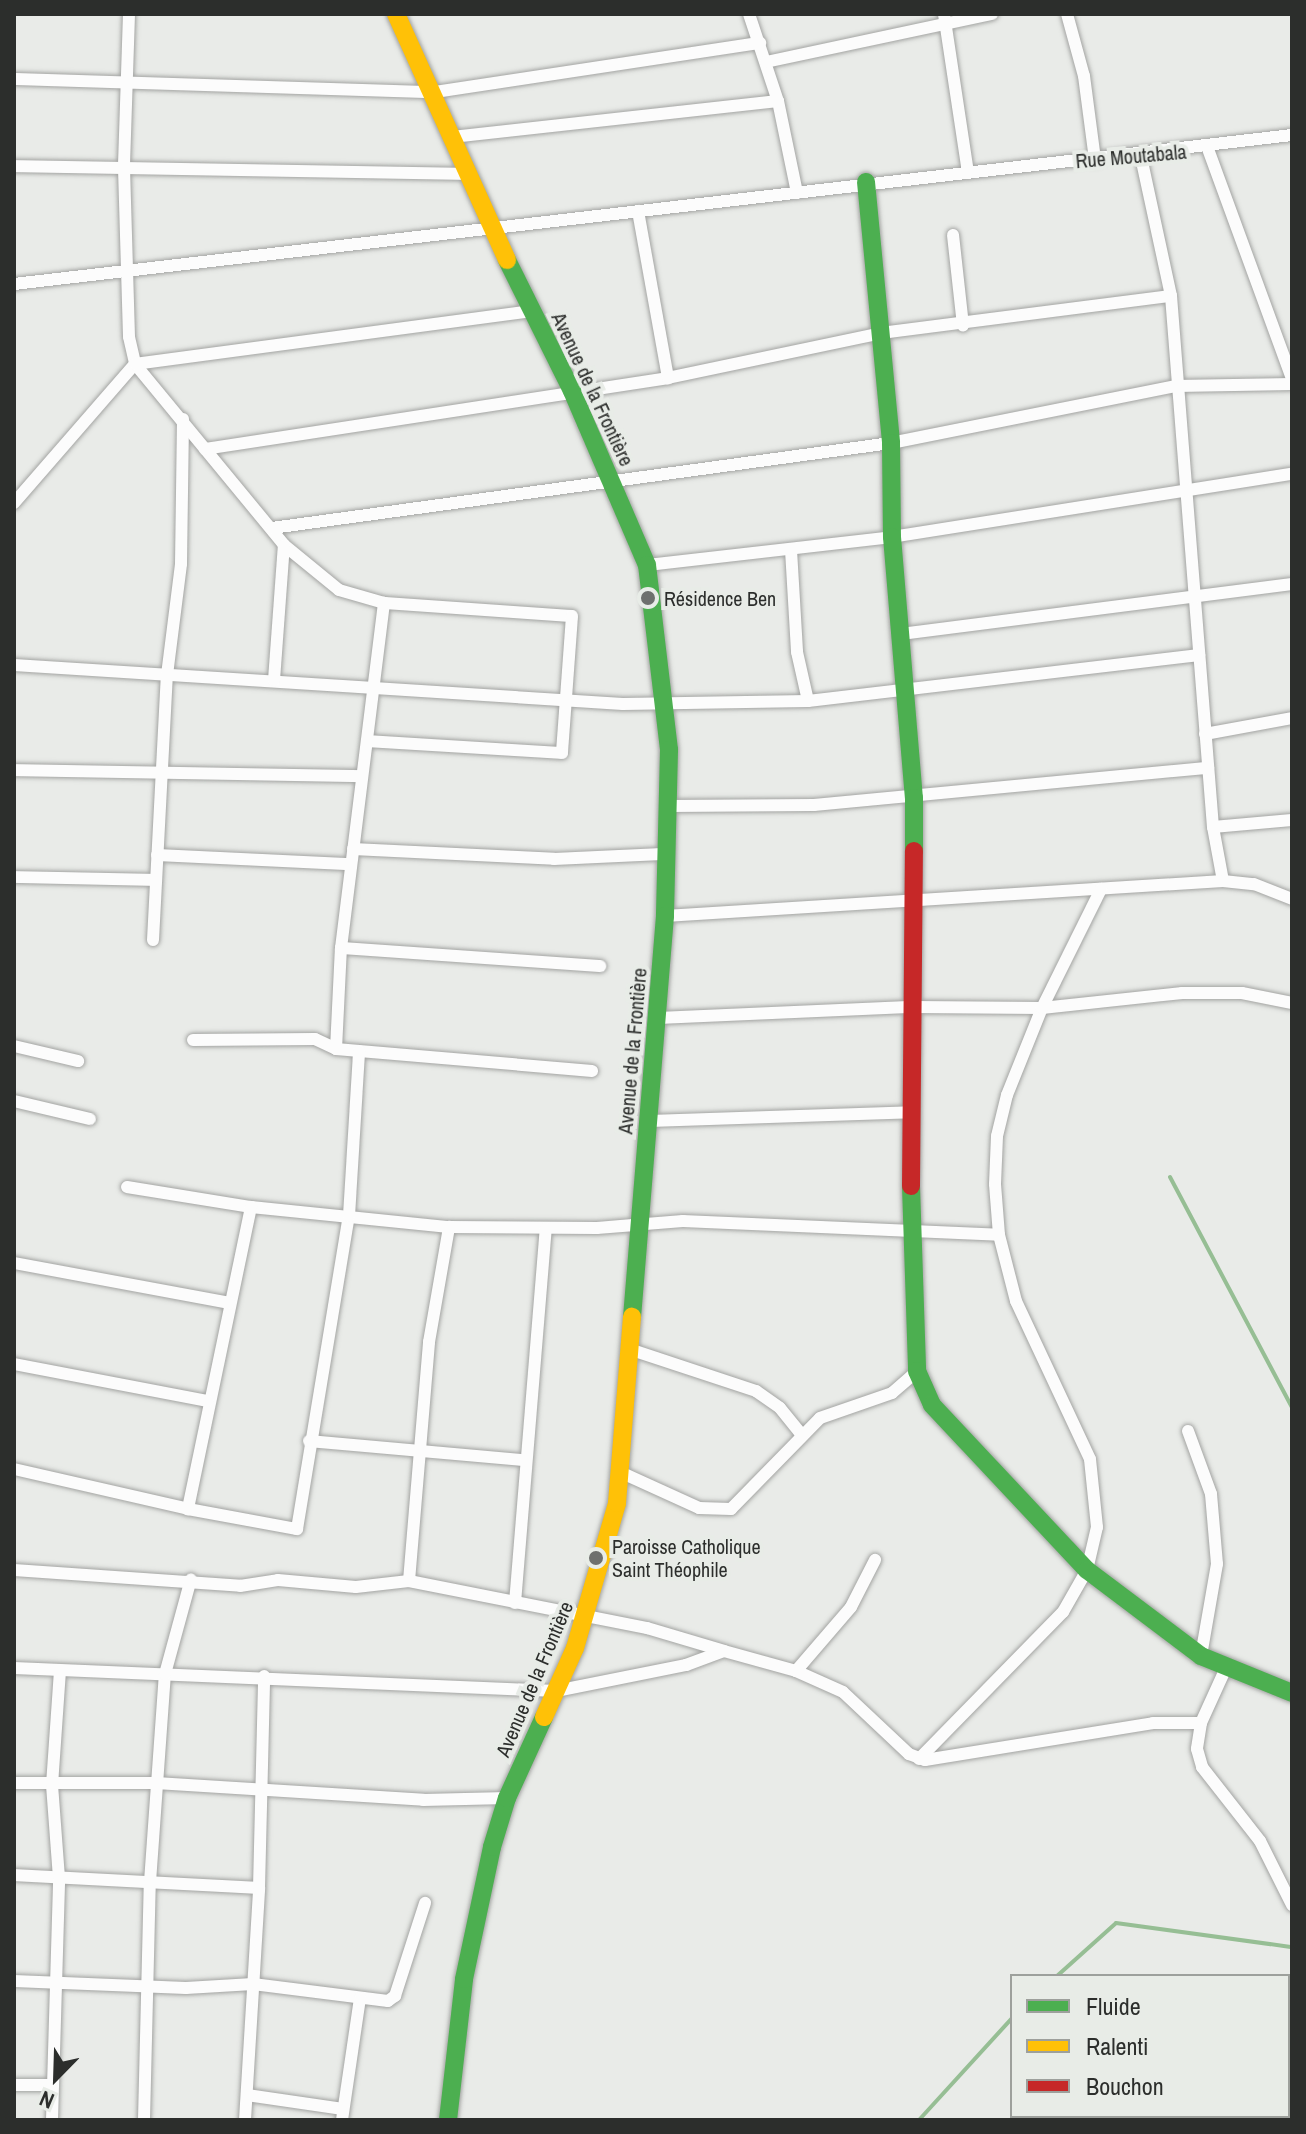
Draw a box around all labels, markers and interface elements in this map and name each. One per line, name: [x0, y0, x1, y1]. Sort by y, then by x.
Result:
street label: Rue Moutabala: [1075, 139, 1187, 173]
street label: Avenue de la Frontière: [547, 308, 639, 470]
place label: Résidence Ben: [664, 586, 776, 610]
marker: Résidence Ben: [639, 589, 657, 607]
street label: Avenue de la Frontière: [613, 967, 651, 1135]
place label: Paroisse Catholique Saint Théophile: [612, 1534, 761, 1581]
marker: Paroisse Catholique Saint Théophile: [587, 1549, 605, 1567]
street label: Avenue de la Frontière: [490, 1598, 578, 1760]
legend: [1010, 1974, 1290, 2118]
text: Fluide: [1086, 1990, 1141, 2022]
text: Ralenti: [1086, 2030, 1148, 2062]
north arrow: [16, 2038, 96, 2118]
text: Bouchon: [1086, 2070, 1164, 2102]
text: N: [35, 2084, 58, 2116]

